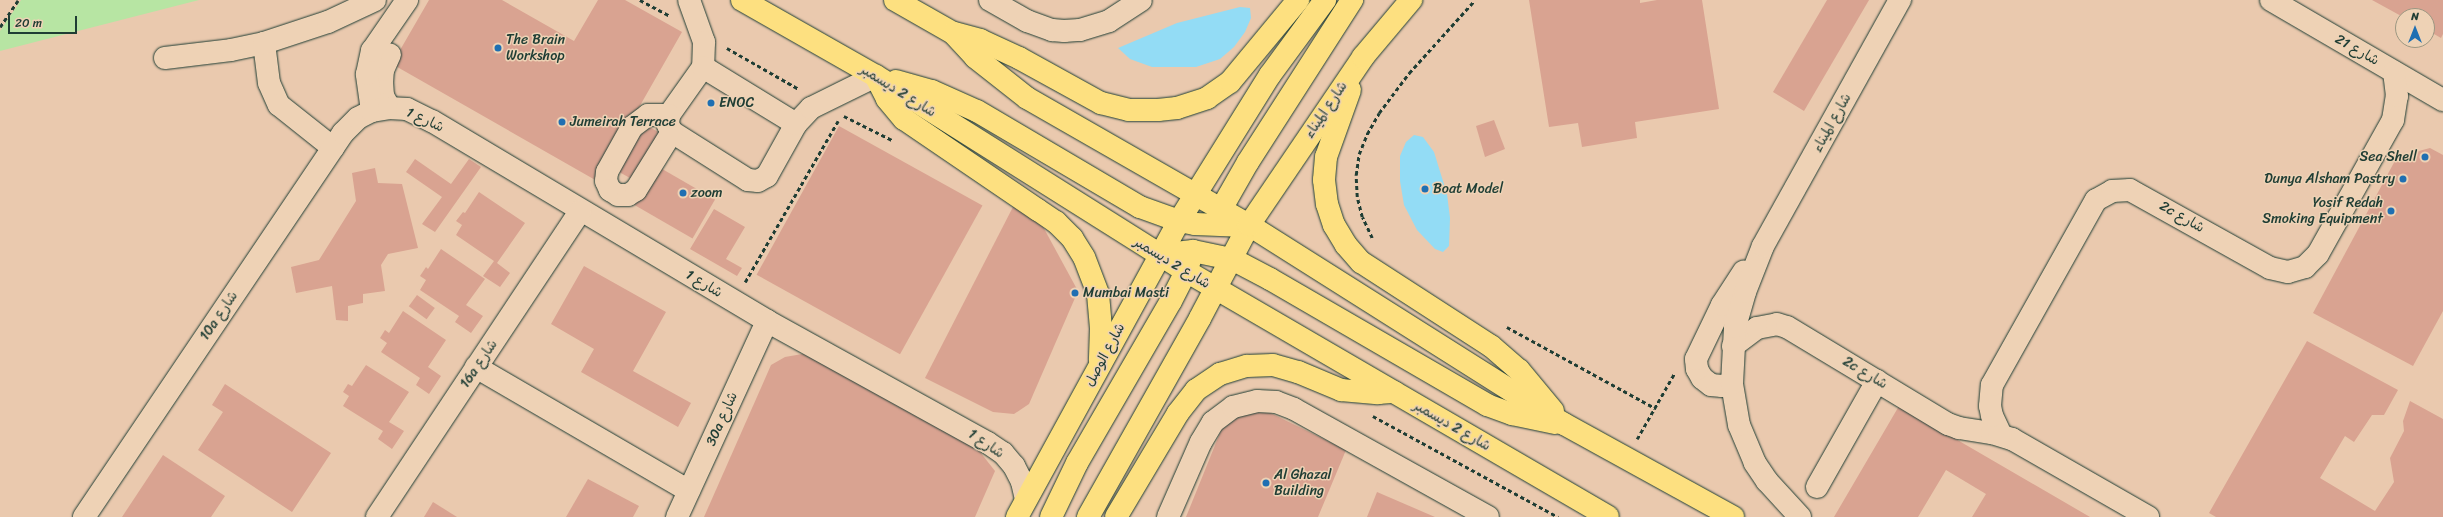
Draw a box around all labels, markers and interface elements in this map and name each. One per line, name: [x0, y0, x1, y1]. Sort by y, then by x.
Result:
text: N: [2411, 7, 2419, 26]
scale bar: [10, 8, 79, 34]
north arrow: [2395, 8, 2435, 48]
text: 20 m: [15, 12, 42, 34]
street label: شارع 21: [2332, 31, 2382, 69]
place label: The Brain Workshop: [506, 32, 565, 64]
marker: The Brain Workshop: [493, 43, 503, 53]
street label: شارع 2 ديسمبر: [857, 61, 939, 121]
street label: شارع الميناء: [1301, 78, 1351, 142]
street label: شارع الميناء: [1809, 91, 1855, 155]
place label: ENOC: [719, 95, 754, 111]
marker: ENOC: [706, 98, 716, 108]
street label: شارع 1: [403, 104, 447, 136]
place label: Jumeirah Terrace: [570, 114, 676, 130]
marker: Jumeirah Terrace: [557, 117, 567, 127]
place label: Sea Shell: [2359, 149, 2417, 165]
marker: Sea Shell: [2420, 152, 2430, 162]
place label: Dunya Alsham Pastry: [2264, 171, 2395, 187]
marker: Dunya Alsham Pastry: [2398, 174, 2408, 184]
place label: Boat Model: [1433, 181, 1503, 197]
marker: Boat Model: [1420, 184, 1430, 194]
place label: zoom: [691, 185, 723, 201]
marker: zoom: [678, 188, 688, 198]
place label: Yosif Redah Smoking Equipment: [2262, 195, 2383, 228]
street label: 2c شارع: [2157, 197, 2207, 237]
marker: Yosif Redah Smoking Equipment: [2386, 206, 2396, 216]
street label: شارع 2 ديسمبر: [1131, 234, 1213, 292]
street label: شارع 1: [683, 267, 725, 301]
place label: Mumbai Masti: [1083, 285, 1170, 301]
street label: 10a شارع: [196, 288, 242, 344]
marker: Mumbai Masti: [1070, 288, 1080, 298]
street label: شارع الوصل: [1081, 320, 1129, 390]
street label: 16a شارع: [457, 337, 501, 391]
street label: 2c شارع: [1840, 353, 1890, 393]
street label: 30a شارع: [703, 389, 741, 449]
street label: شارع 2 ديسمبر: [1410, 397, 1494, 455]
street label: شارع 1: [965, 426, 1007, 462]
place label: Al Ghazal Building: [1274, 467, 1332, 500]
marker: Al Ghazal Building: [1261, 478, 1271, 488]

